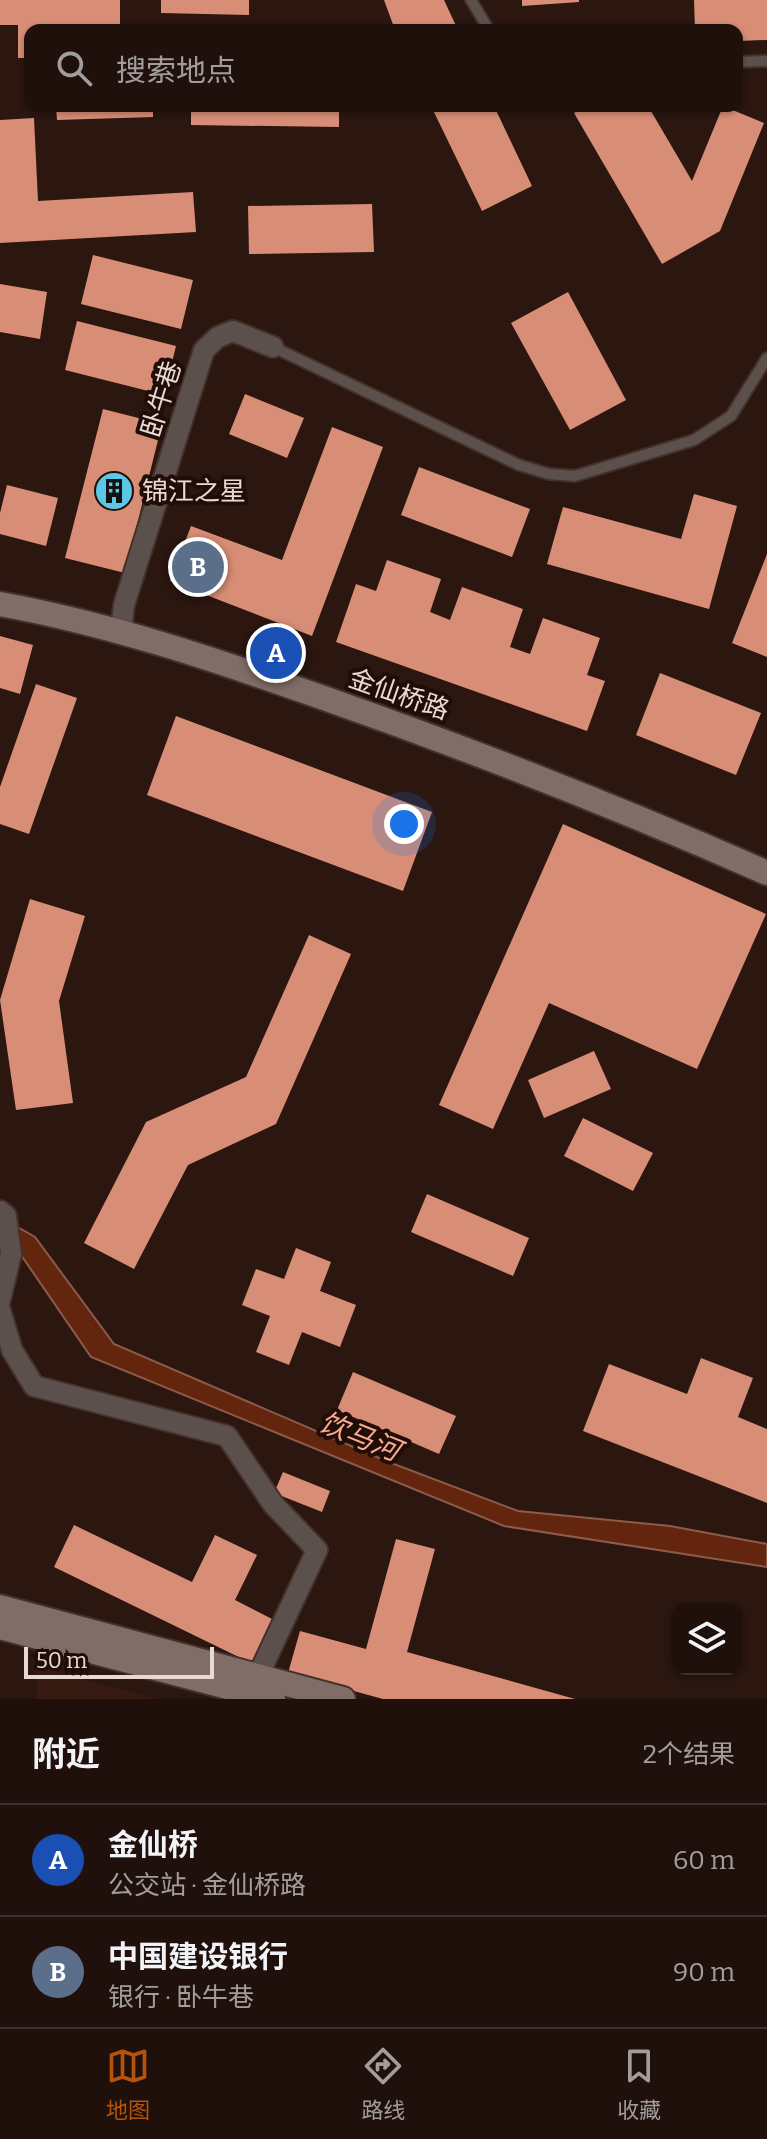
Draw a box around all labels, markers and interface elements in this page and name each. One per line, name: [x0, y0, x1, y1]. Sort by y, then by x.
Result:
search box: [24, 24, 743, 112]
icon: search: [52, 46, 96, 90]
text: 搜索地点: [116, 53, 236, 89]
street label: 卧牛巷: [135, 357, 188, 441]
building icon: 锦江之星: [93, 470, 135, 512]
place label: 锦江之星: [142, 476, 246, 507]
pin: B: [172, 537, 224, 597]
pin: A: [250, 623, 302, 683]
street label: 金仙桥路: [345, 663, 453, 726]
your location: [384, 804, 424, 844]
water label: 饮马河: [315, 1405, 410, 1469]
map controls: [671, 1603, 743, 1675]
button: layers: [671, 1603, 743, 1675]
scale bar: [24, 1643, 214, 1679]
text: 50 m: [36, 1647, 87, 1674]
text: 附近: [32, 1734, 100, 1775]
text: 2个结果: [643, 1739, 735, 1770]
text: 金仙桥: [108, 1827, 198, 1863]
text: A: [49, 1845, 67, 1876]
text: 60 m: [673, 1845, 735, 1876]
text: 公交站 · 金仙桥路: [108, 1870, 306, 1901]
text: 中国建设银行: [108, 1939, 288, 1975]
text: B: [50, 1957, 66, 1988]
text: 90 m: [673, 1957, 735, 1988]
text: 银行 · 卧牛巷: [108, 1982, 254, 2013]
tab: 地图: [106, 2044, 150, 2124]
tab: 路线: [361, 2044, 405, 2124]
tab: 收藏: [617, 2044, 661, 2124]

